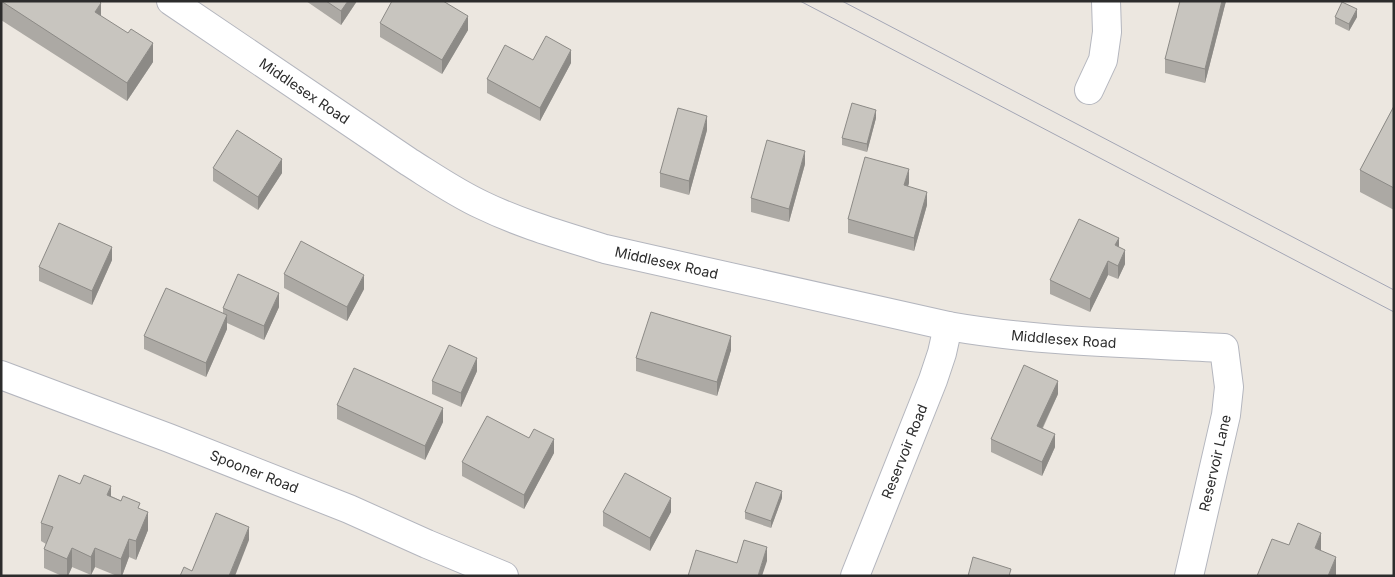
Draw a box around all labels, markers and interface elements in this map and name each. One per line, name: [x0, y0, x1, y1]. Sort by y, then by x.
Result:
street label: Middlesex Road: [256, 54, 353, 127]
street label: Middlesex Road: [613, 243, 720, 282]
street label: Middlesex Road: [1010, 326, 1117, 351]
street label: Reservoir Road: [878, 401, 931, 501]
street label: Reservoir Lane: [1195, 413, 1234, 513]
street label: Spooner Road: [208, 446, 301, 496]

